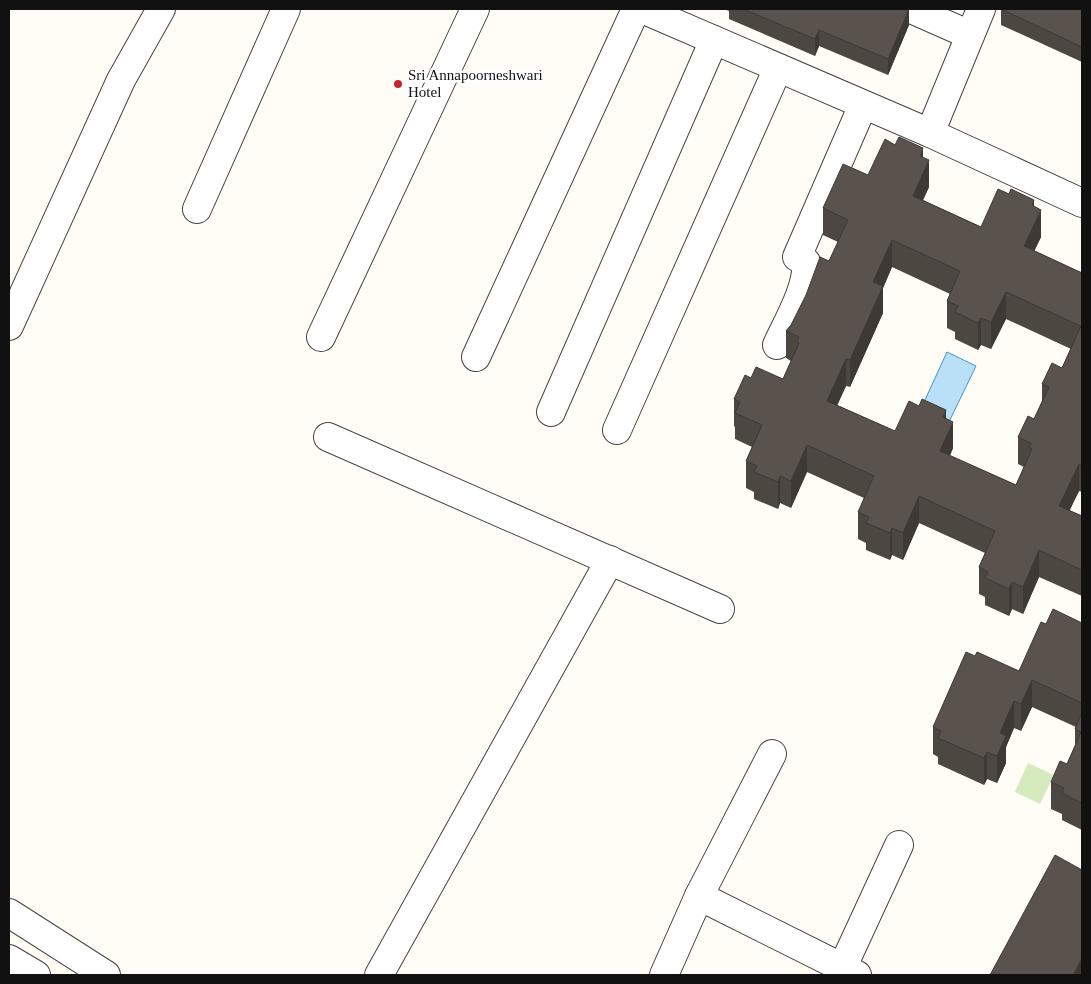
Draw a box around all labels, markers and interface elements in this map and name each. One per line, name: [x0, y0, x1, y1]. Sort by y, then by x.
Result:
place label: Sri Annapoorneshwari Hotel: [408, 67, 543, 100]
marker: Sri Annapoorneshwari Hotel: [392, 78, 404, 90]

